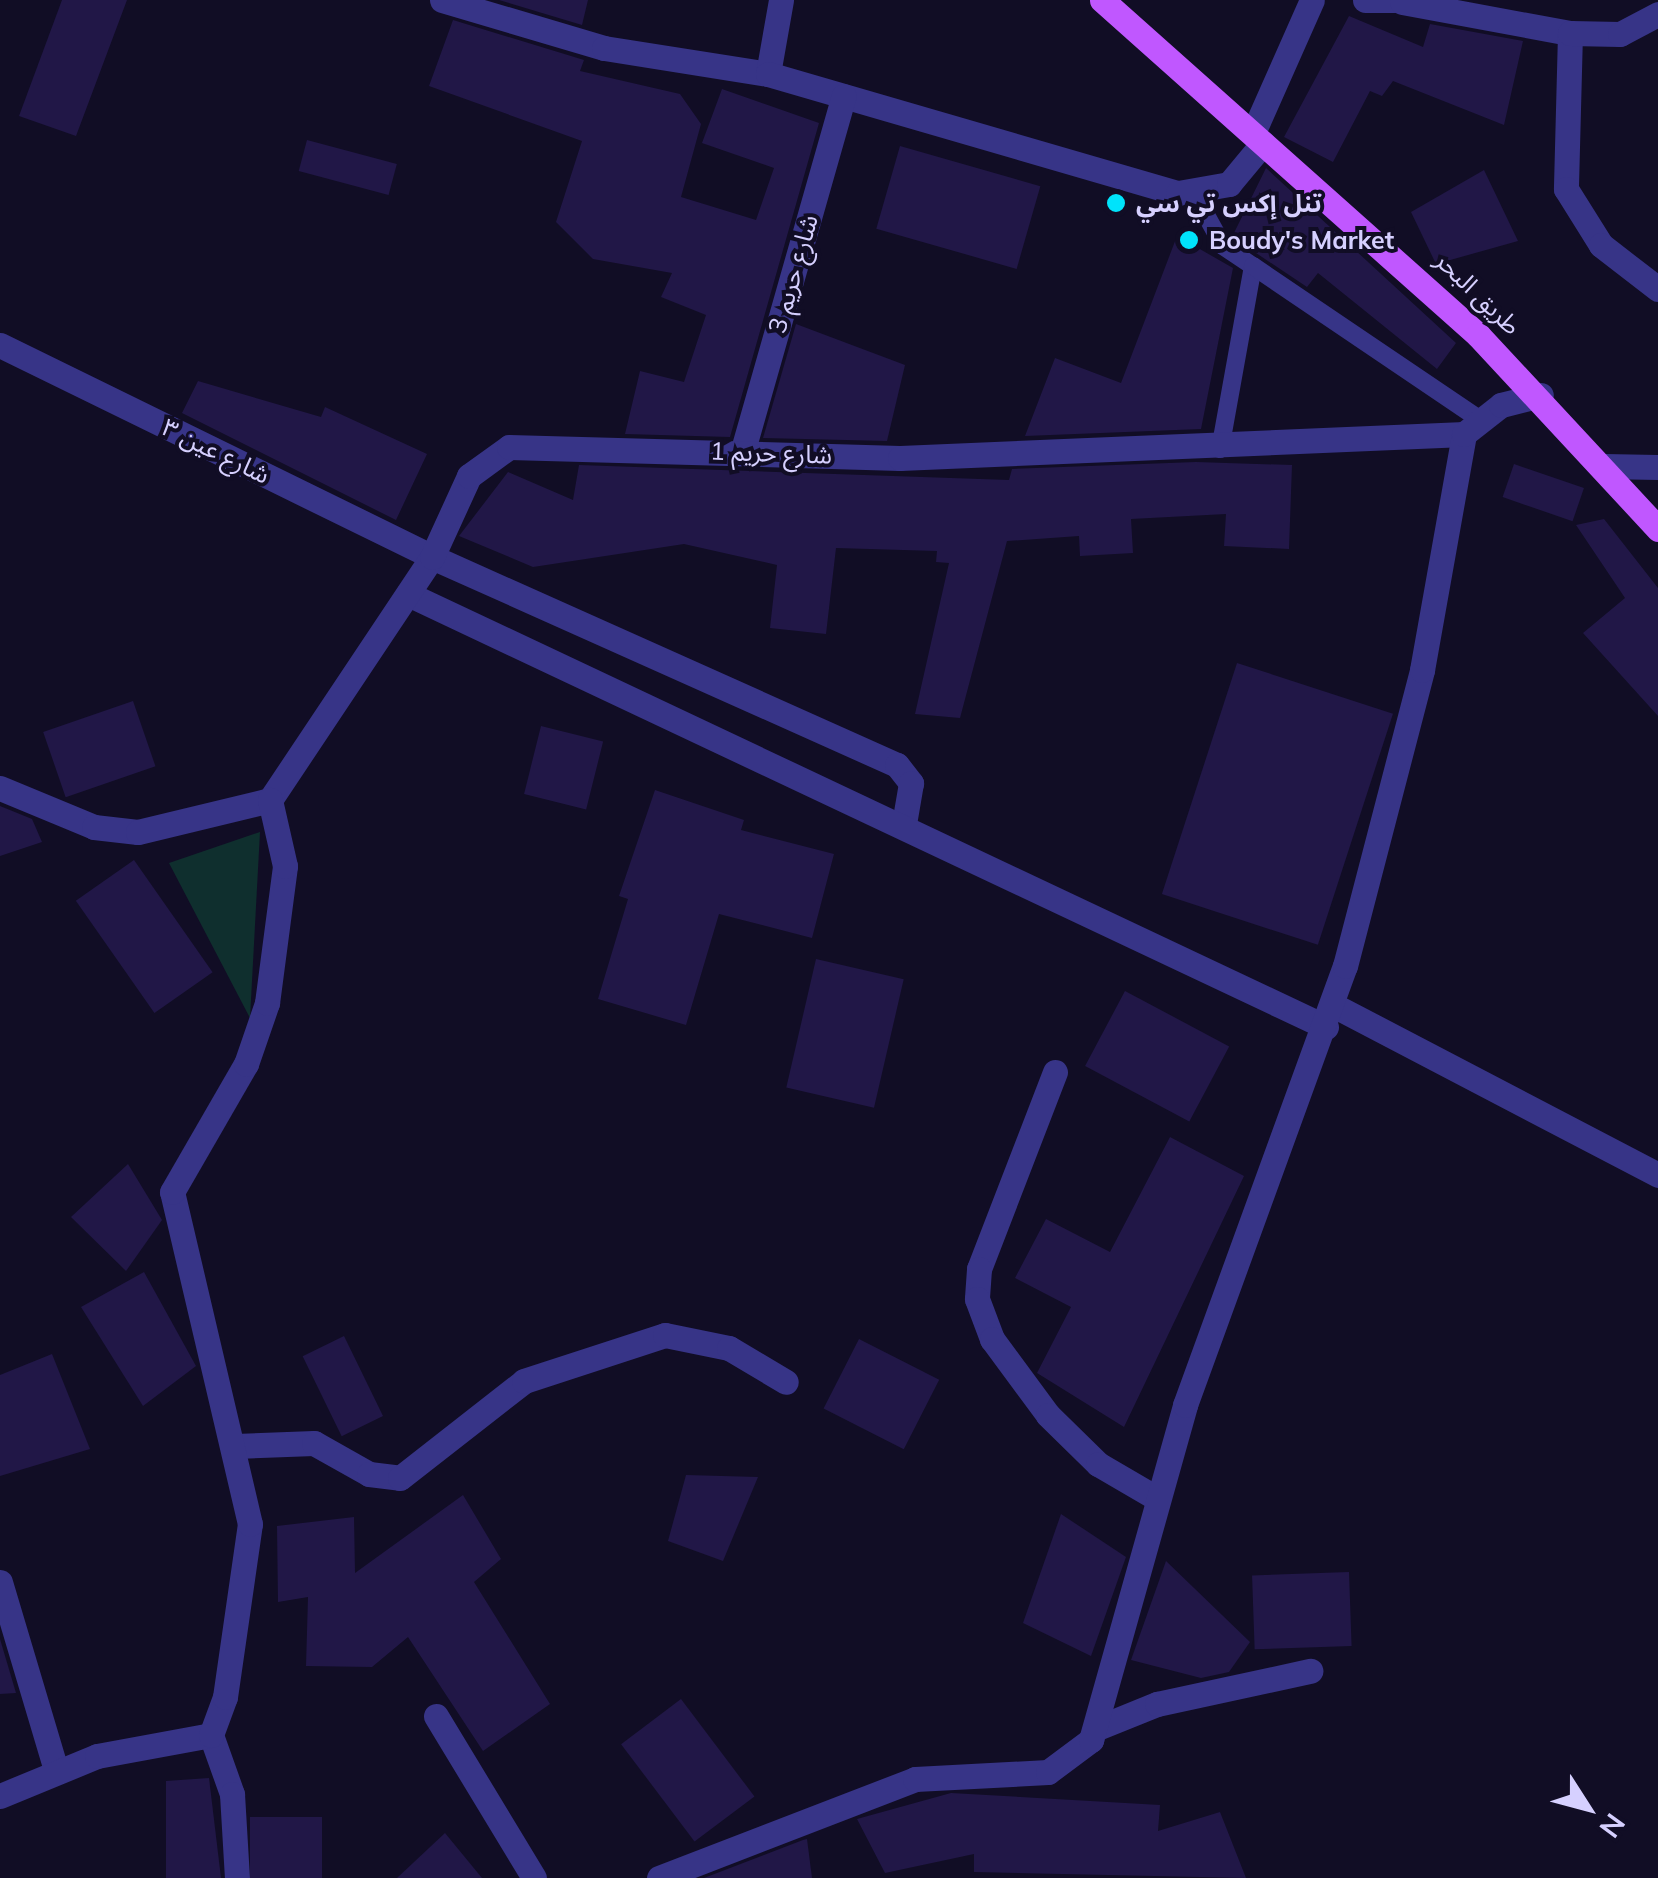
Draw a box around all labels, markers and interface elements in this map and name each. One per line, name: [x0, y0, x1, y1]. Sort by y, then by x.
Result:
place label: تنل إكس تي سي: [1136, 188, 1322, 218]
marker: تنل إكس تي سي: [1105, 192, 1127, 214]
street label: شارع حريم 3: [762, 211, 824, 337]
place label: Boudy's Market: [1209, 225, 1394, 255]
marker: Boudy's Market: [1178, 229, 1200, 251]
street label: طريق البحر: [1429, 245, 1527, 341]
street label: شارع عين ٣: [157, 412, 275, 490]
street label: شارع حريم 1: [709, 436, 833, 470]
north arrow: [1538, 1758, 1638, 1858]
text: N: [1592, 1807, 1633, 1845]

